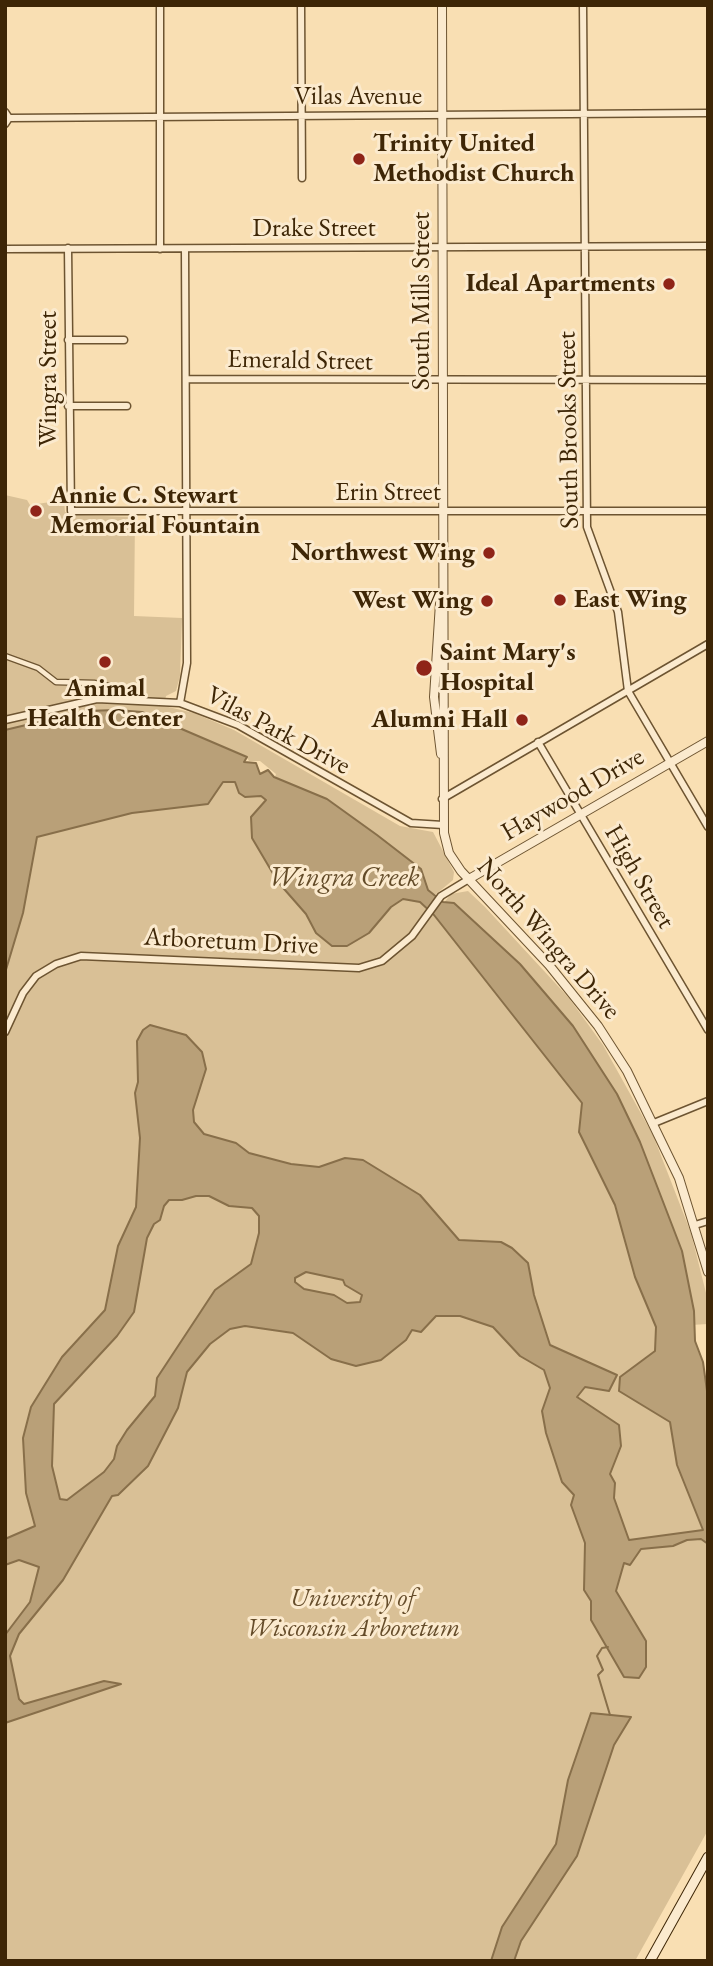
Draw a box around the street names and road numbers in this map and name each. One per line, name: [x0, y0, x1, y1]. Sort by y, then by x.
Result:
street label: Vilas Avenue: [294, 81, 422, 113]
street label: South Mills Street: [406, 212, 438, 390]
street label: Drake Street: [252, 213, 376, 245]
street label: Wingra Street: [33, 311, 65, 447]
street label: South Brooks Street: [552, 331, 586, 529]
street label: Emerald Street: [227, 344, 373, 378]
street label: Erin Street: [335, 477, 441, 509]
street label: Vilas Park Drive: [201, 680, 355, 782]
street label: Haywood Drive: [496, 742, 650, 848]
street label: High Street: [597, 820, 681, 934]
street label: North Wingra Drive: [470, 852, 626, 1026]
street label: Arboretum Drive: [143, 922, 319, 962]

